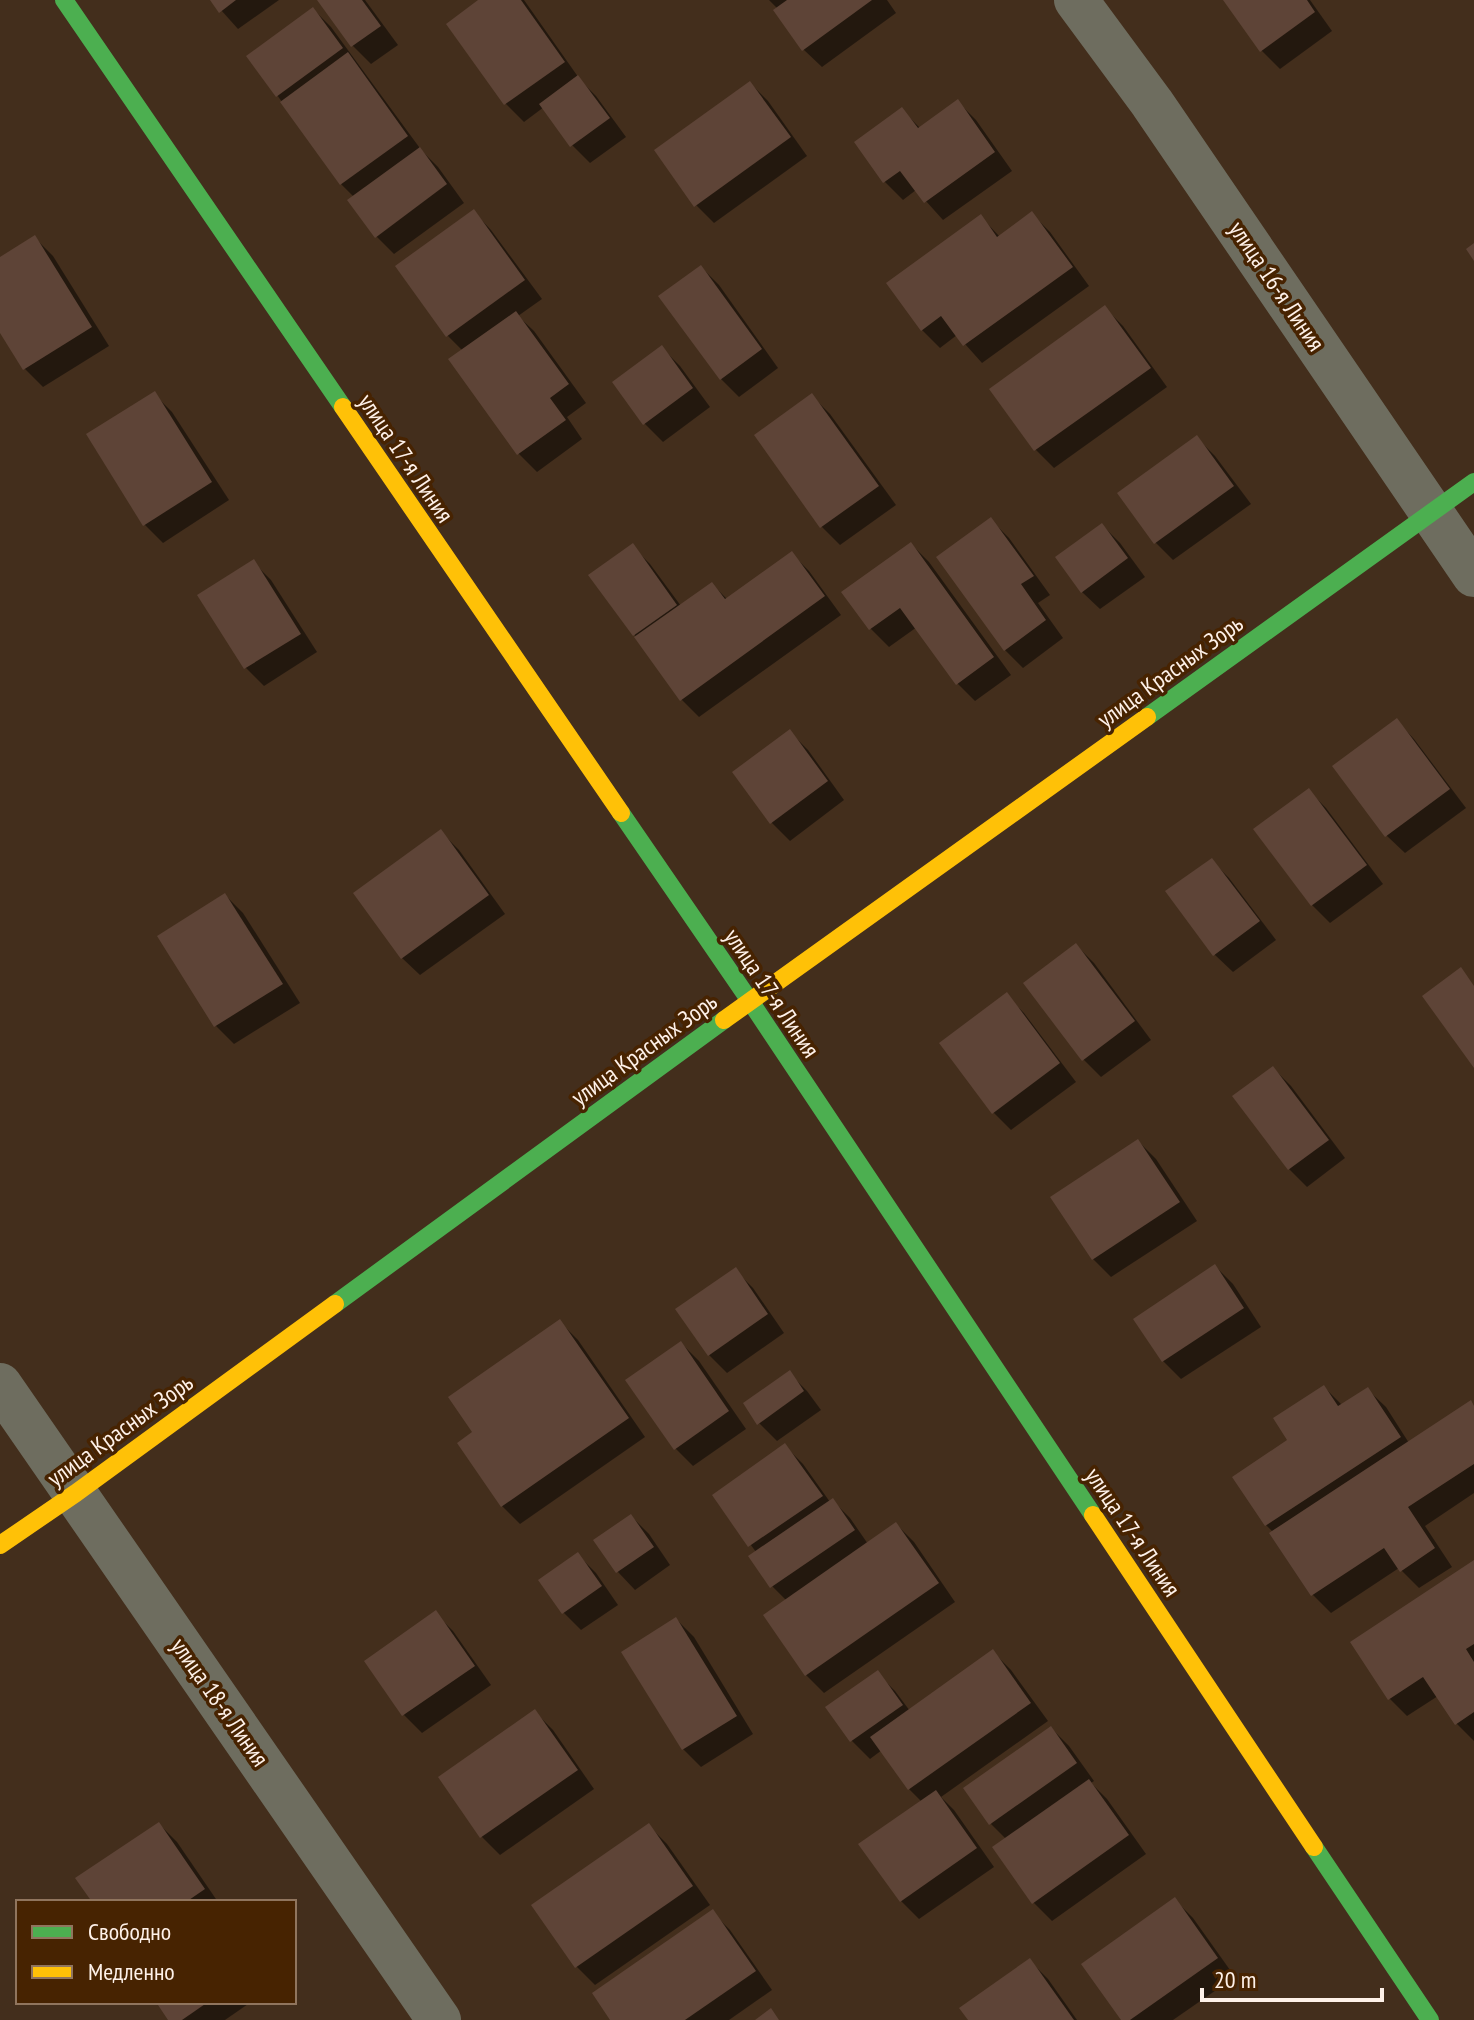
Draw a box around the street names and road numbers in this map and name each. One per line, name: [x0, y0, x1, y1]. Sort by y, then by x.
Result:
street label: улица 16-я Линия: [1222, 215, 1332, 357]
street label: улица 17-я Линия: [352, 388, 460, 528]
street label: улица Красных Зорь: [1091, 608, 1249, 734]
street label: улица 17-я Линия: [718, 923, 826, 1063]
street label: улица Красных Зорь: [565, 986, 723, 1112]
street label: улица Красных Зорь: [41, 1367, 199, 1493]
street label: улица 17-я Линия: [1079, 1462, 1187, 1602]
street label: улица 18-я Линия: [164, 1632, 276, 1772]

